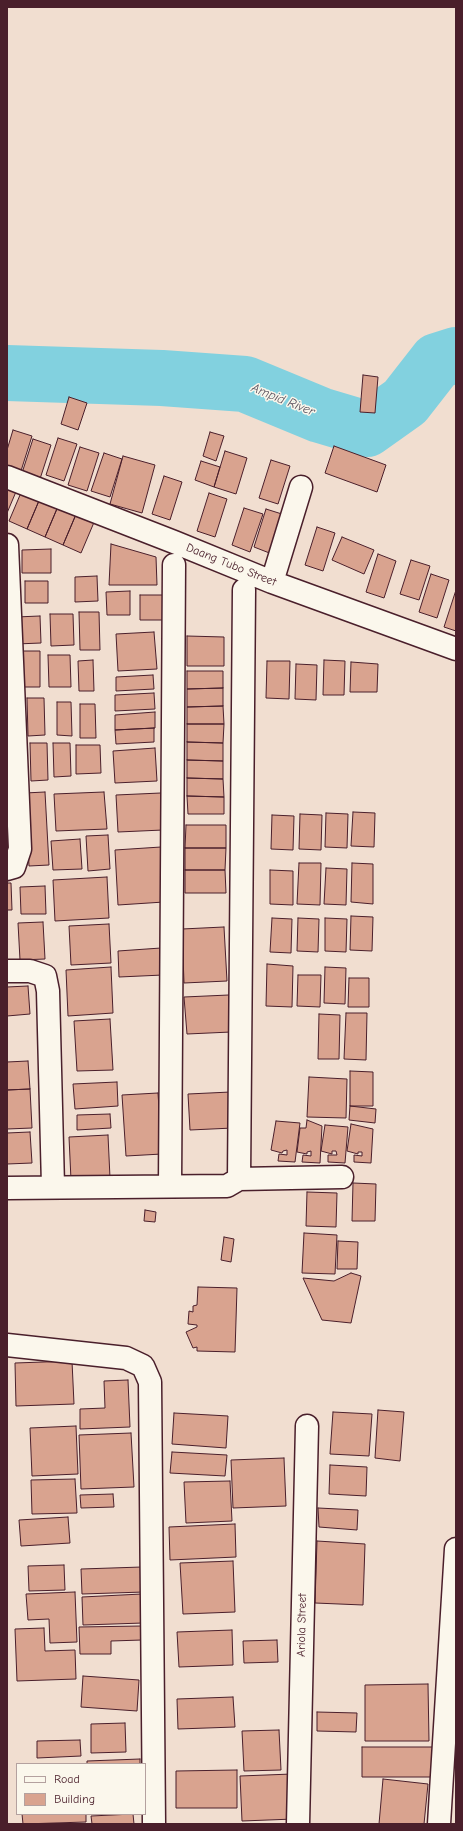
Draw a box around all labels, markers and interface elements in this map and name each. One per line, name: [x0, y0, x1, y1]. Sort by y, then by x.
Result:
water label: Ampid River: [249, 380, 317, 420]
street label: Daang Tubo Street: [184, 540, 278, 590]
street label: Ariola Street: [294, 1593, 310, 1657]
legend: [16, 1763, 146, 1815]
text: Road: [54, 1772, 80, 1786]
text: Building: [54, 1792, 95, 1806]

